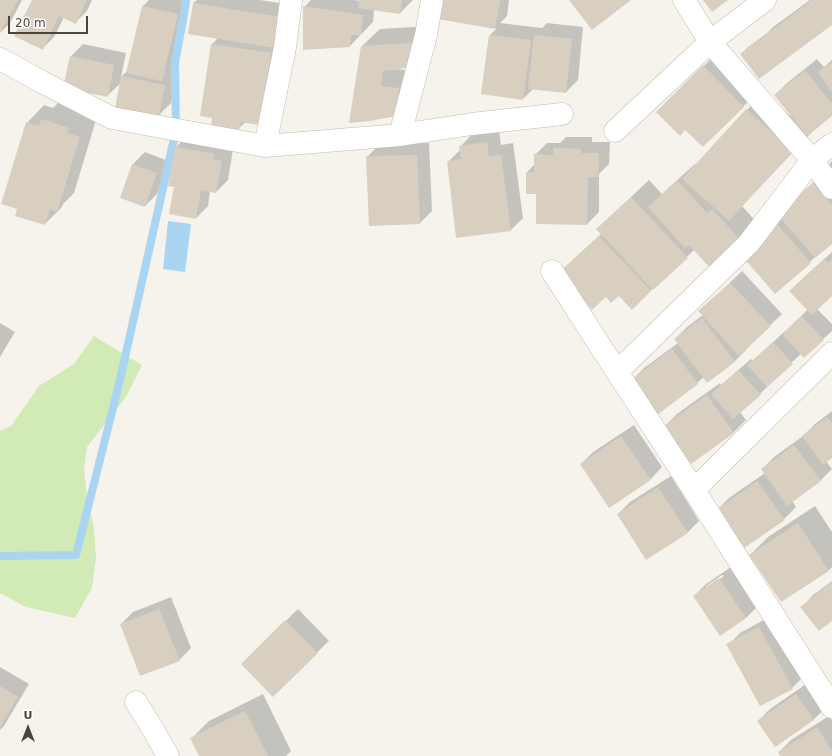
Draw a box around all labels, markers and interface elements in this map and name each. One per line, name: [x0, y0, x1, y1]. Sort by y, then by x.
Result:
scale bar: [10, 8, 90, 34]
text: 20 m: [15, 16, 46, 30]
north arrow: [8, 708, 48, 748]
text: U: [24, 709, 32, 722]

